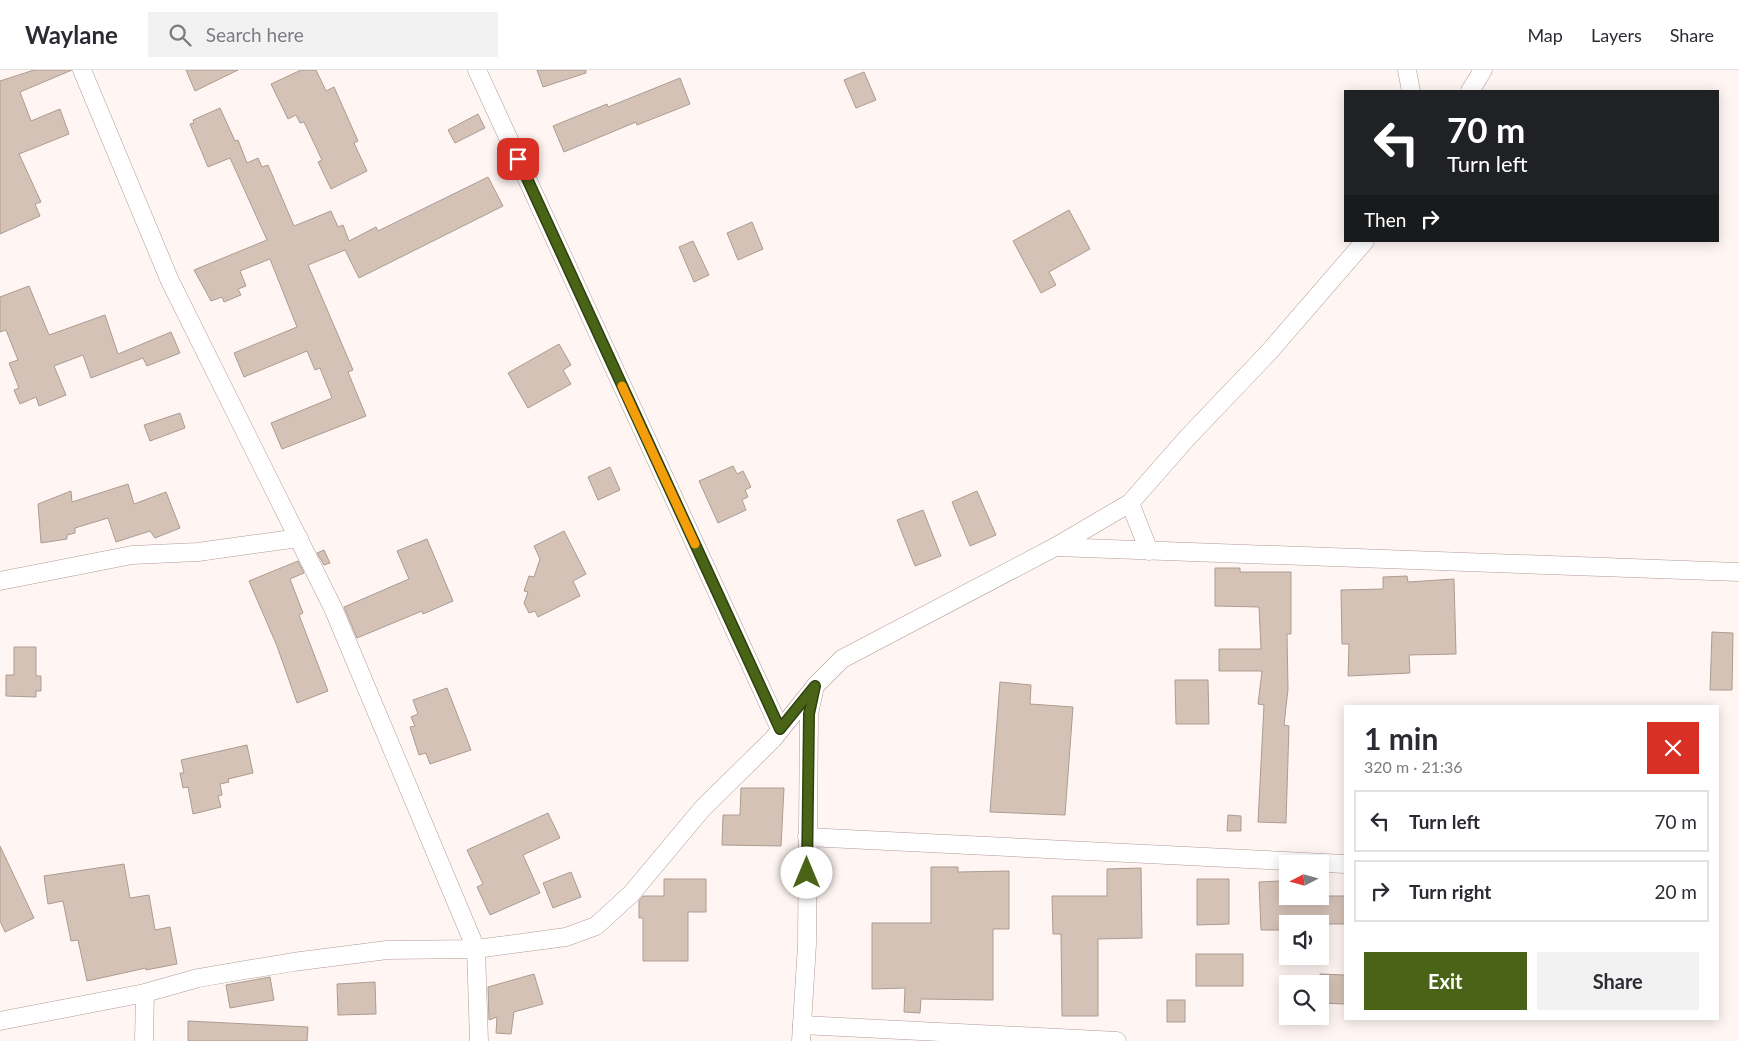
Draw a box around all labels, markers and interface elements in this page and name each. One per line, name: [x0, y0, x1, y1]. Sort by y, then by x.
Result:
search box: [148, 12, 498, 57]
text: Waylane: [25, 20, 118, 49]
icon: search: [166, 21, 194, 49]
text: Search here: [206, 23, 304, 46]
text: Map: [1527, 24, 1563, 46]
text: Layers: [1591, 24, 1642, 46]
text: Share: [1670, 24, 1714, 46]
text: 70 m: [1447, 108, 1525, 150]
icon: left: [1364, 110, 1429, 175]
pin: [497, 138, 539, 180]
icon: arrive: [504, 145, 532, 173]
text: Turn left: [1447, 150, 1528, 177]
icon: right: [1416, 205, 1444, 233]
text: Then: [1364, 208, 1406, 231]
text: 1 min: [1364, 720, 1438, 756]
button: close: [1647, 722, 1699, 774]
text: 320 m · 21:36: [1364, 757, 1463, 776]
icon: left: [1366, 807, 1394, 835]
text: Turn left: [1409, 810, 1480, 833]
text: 70 m: [1654, 810, 1697, 833]
position arrow: [780, 846, 832, 898]
north arrow: [1279, 855, 1329, 905]
map controls: [1279, 855, 1329, 1025]
icon: right: [1366, 877, 1394, 905]
text: Turn right: [1409, 880, 1491, 903]
text: 20 m: [1654, 880, 1697, 903]
button: sound: [1279, 915, 1329, 965]
button: Exit: [1364, 952, 1527, 1010]
button: Share: [1537, 952, 1699, 1010]
button: search: [1279, 975, 1329, 1025]

